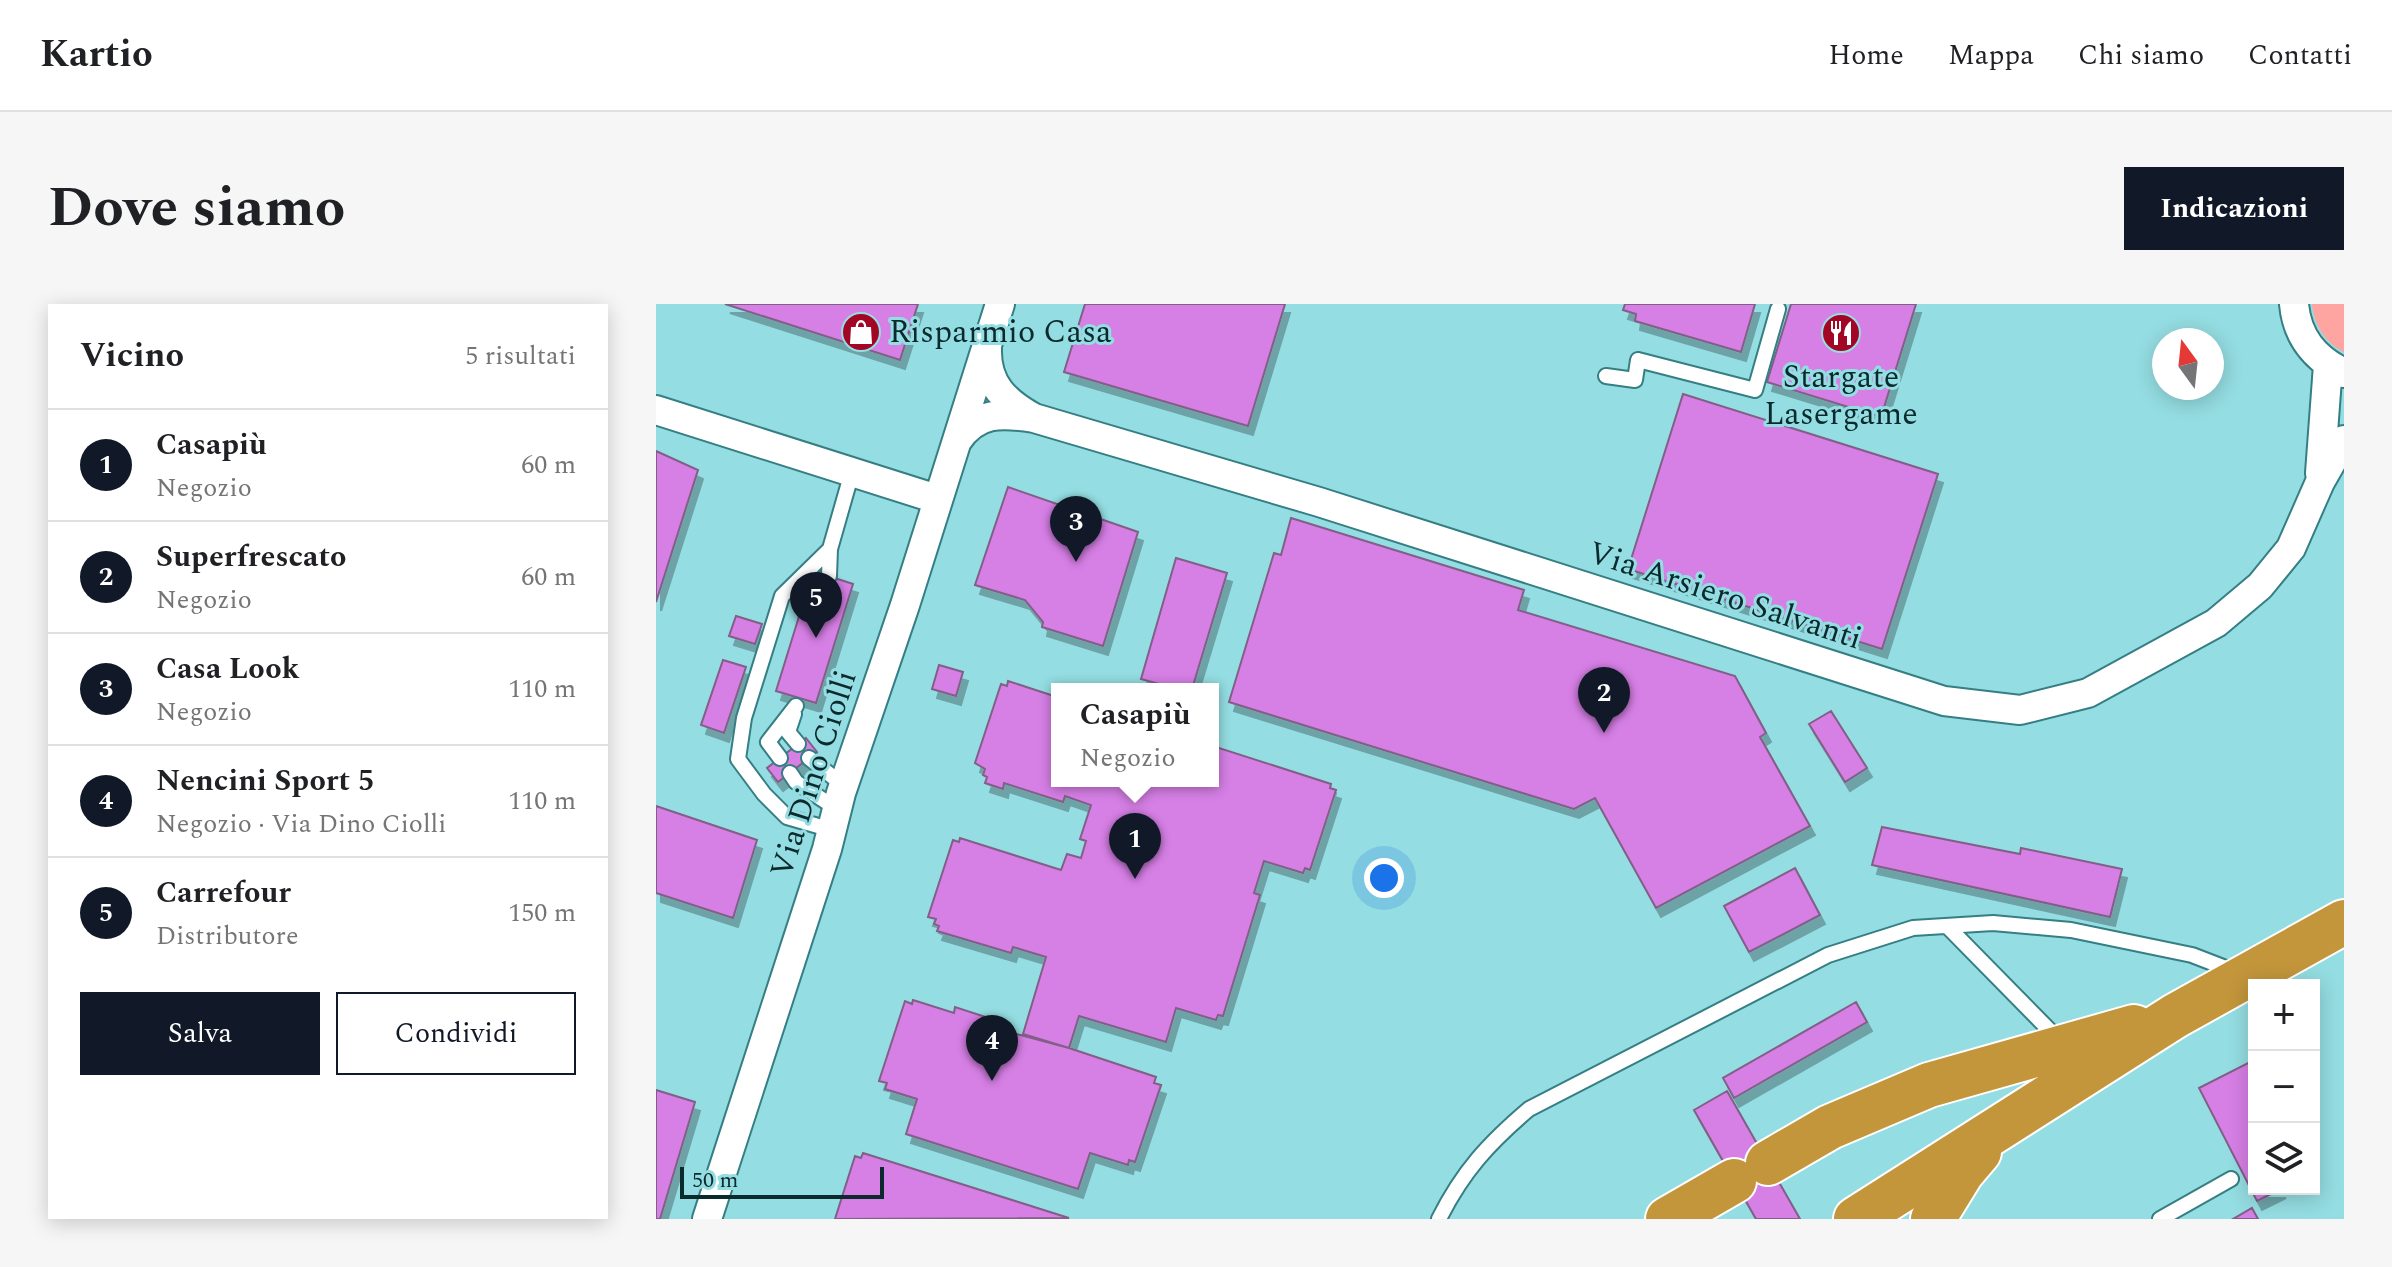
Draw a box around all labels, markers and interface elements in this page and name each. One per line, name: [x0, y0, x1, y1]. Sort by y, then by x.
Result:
text: Kartio: [40, 26, 153, 84]
text: Home: [1828, 34, 1904, 77]
text: Mappa: [1948, 34, 2034, 77]
text: Chi siamo: [2078, 34, 2204, 77]
text: Contatti: [2248, 34, 2352, 77]
text: Dove siamo: [48, 166, 345, 251]
button: Indicazioni: [2124, 167, 2344, 250]
place label: Risparmio Casa: [889, 308, 1112, 357]
shop icon: Risparmio Casa: [840, 311, 882, 353]
restaurant icon: Stargate Lasergame: [1820, 312, 1862, 354]
north arrow: [2152, 328, 2224, 400]
text: Vicino: [80, 330, 184, 382]
text: 5 risultati: [465, 336, 576, 376]
place label: Stargate Lasergame: [1764, 353, 1918, 439]
text: Casapiù: [156, 422, 267, 468]
text: 1: [99, 445, 113, 485]
text: 60 m: [521, 445, 576, 485]
text: Negozio: [156, 468, 252, 508]
pin: 3: [1050, 496, 1102, 562]
street label: Via Arsiero Salvanti: [1582, 529, 1868, 663]
text: Superfrescato: [156, 534, 346, 580]
text: 2: [99, 557, 113, 597]
text: 60 m: [521, 557, 576, 597]
pin: 5: [790, 572, 842, 638]
text: Negozio: [156, 580, 252, 620]
text: Casa Look: [156, 646, 300, 692]
street label: Via Dino Ciolli: [757, 664, 871, 884]
pin: 2: [1578, 667, 1630, 733]
text: 3: [99, 669, 113, 709]
text: 110 m: [508, 669, 576, 709]
popup: [1051, 683, 1219, 787]
text: Negozio: [156, 692, 252, 732]
text: Casapiù: [1080, 692, 1190, 738]
text: Negozio: [1080, 738, 1175, 778]
text: Nencini Sport 5: [156, 758, 375, 804]
text: 4: [99, 781, 113, 821]
text: 110 m: [508, 781, 576, 821]
text: Negozio · Via Dino Ciolli: [156, 804, 446, 844]
pin: 1: [1109, 813, 1161, 879]
your location: [1364, 858, 1404, 898]
text: Carrefour: [156, 870, 291, 916]
text: 5: [99, 893, 113, 933]
text: 150 m: [508, 893, 576, 933]
text: Distributore: [156, 916, 298, 956]
map controls: [2248, 979, 2320, 1195]
button: +: [2248, 979, 2320, 1051]
button: Salva: [80, 992, 320, 1075]
button: Condividi: [336, 992, 576, 1075]
pin: 4: [966, 1015, 1018, 1081]
button: −: [2248, 1051, 2320, 1123]
button: layers: [2248, 1123, 2320, 1195]
scale bar: [680, 1163, 884, 1199]
text: 50 m: [692, 1164, 738, 1197]

